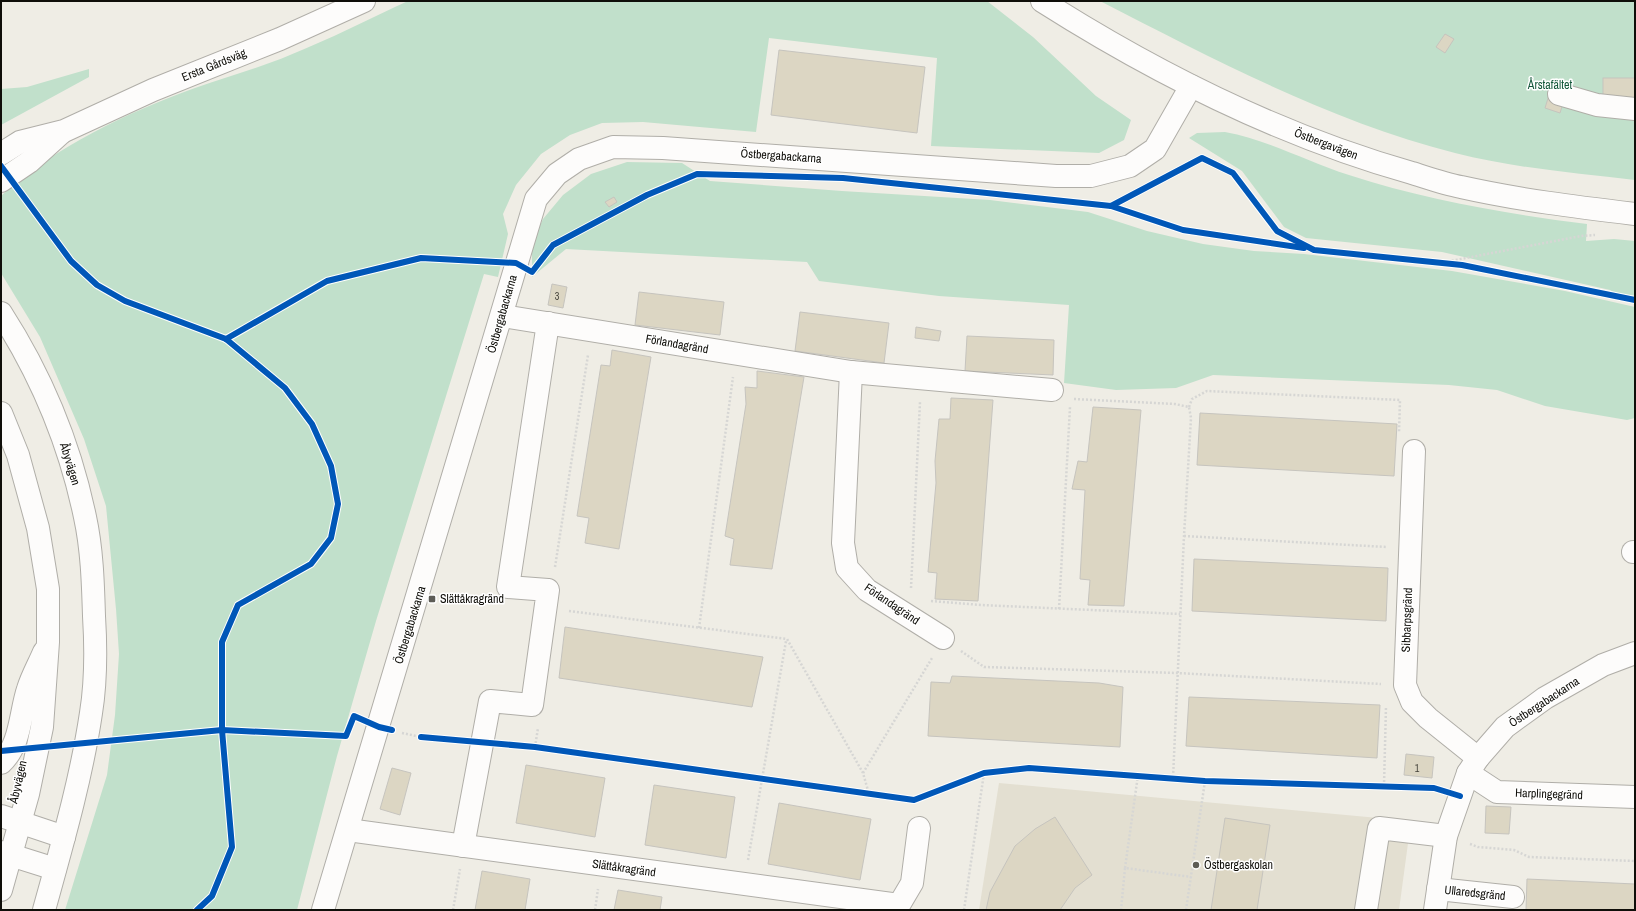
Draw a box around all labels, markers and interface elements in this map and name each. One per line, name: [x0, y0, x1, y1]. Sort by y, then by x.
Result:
street label: Ersta Gårdsväg: [179, 45, 249, 85]
park label: Årstafältet: [1527, 77, 1572, 93]
street label: Östbergavägen: [1292, 124, 1361, 164]
street label: Östbergabackarna: [740, 144, 823, 167]
street label: Östbergabackarna: [482, 272, 521, 355]
house number: 3: [555, 290, 560, 303]
street label: Förlandagränd: [644, 331, 710, 357]
street label: Åbyvägen: [56, 440, 84, 487]
street label: Förlandagränd: [861, 580, 923, 628]
street label: Östbergabackarna: [390, 583, 430, 666]
street label: Sibbarpsgränd: [1398, 587, 1416, 653]
place label: Slättåkragränd: [440, 591, 504, 607]
marker: Slättåkragränd: [427, 594, 437, 604]
street label: Östbergabackarna: [1505, 672, 1583, 731]
street label: Åbyvägen: [5, 759, 31, 806]
house number: 1: [1415, 762, 1420, 775]
street label: Harplingegränd: [1515, 785, 1583, 803]
street label: Slättåkragränd: [591, 856, 657, 880]
place label: Östbergaskolan: [1204, 856, 1273, 873]
marker: Östbergaskolan: [1191, 860, 1201, 870]
street label: Ullaredsgränd: [1444, 882, 1506, 904]

